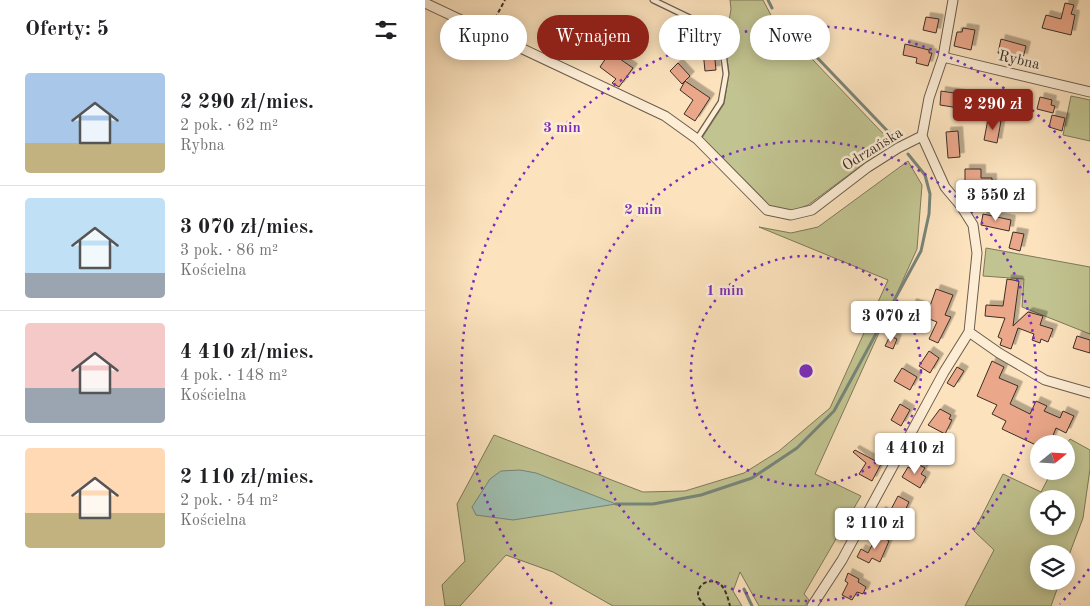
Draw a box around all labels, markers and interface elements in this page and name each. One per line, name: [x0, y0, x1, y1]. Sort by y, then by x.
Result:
chip: Kupno: [440, 15, 527, 60]
chip: Wynajem: [537, 15, 649, 60]
chip: Filtry: [659, 15, 740, 60]
chip: Nowe: [750, 15, 830, 60]
icon: filters: [372, 16, 400, 44]
text: Oferty: 5: [25, 19, 109, 40]
street label: Rybna: [997, 49, 1042, 73]
pin: 2 290 zł: [941, 88, 1045, 131]
text: 2 290 zł/mies.: [180, 92, 314, 113]
icon: home: [65, 93, 125, 153]
text: 2 290 zł: [964, 97, 1022, 113]
text: 2 pok. · 62 m²: [180, 118, 278, 134]
text: 3 min: [543, 121, 581, 136]
street label: Odrzańska: [840, 125, 906, 174]
text: Rybna: [180, 138, 225, 154]
pin: 3 550 zł: [944, 180, 1048, 222]
text: 3 550 zł: [967, 188, 1025, 204]
text: 2 min: [624, 203, 662, 218]
text: 3 070 zł/mies.: [180, 217, 314, 238]
icon: home: [65, 218, 125, 278]
text: 3 pok. · 86 m²: [180, 243, 278, 259]
text: Kościelna: [180, 263, 247, 279]
text: 1 min: [706, 284, 744, 299]
pin: 3 070 zł: [839, 300, 943, 343]
text: 3 070 zł: [862, 309, 920, 325]
text: 4 410 zł/mies.: [180, 342, 314, 363]
icon: home: [65, 343, 125, 403]
centre of rings: [797, 362, 815, 380]
text: 4 pok. · 148 m²: [180, 368, 287, 384]
text: Kościelna: [180, 388, 247, 404]
pin: 4 410 zł: [863, 432, 967, 475]
north arrow: [1030, 435, 1075, 480]
map controls: [1030, 435, 1075, 590]
text: 4 410 zł: [886, 441, 944, 457]
text: 2 110 zł/mies.: [180, 467, 314, 488]
icon: home: [65, 468, 125, 528]
button: locate: [1030, 490, 1075, 535]
text: 2 pok. · 54 m²: [180, 493, 278, 509]
pin: 2 110 zł: [823, 508, 927, 550]
text: Kościelna: [180, 513, 247, 529]
text: 2 110 zł: [846, 516, 904, 532]
button: layers: [1030, 545, 1075, 590]

